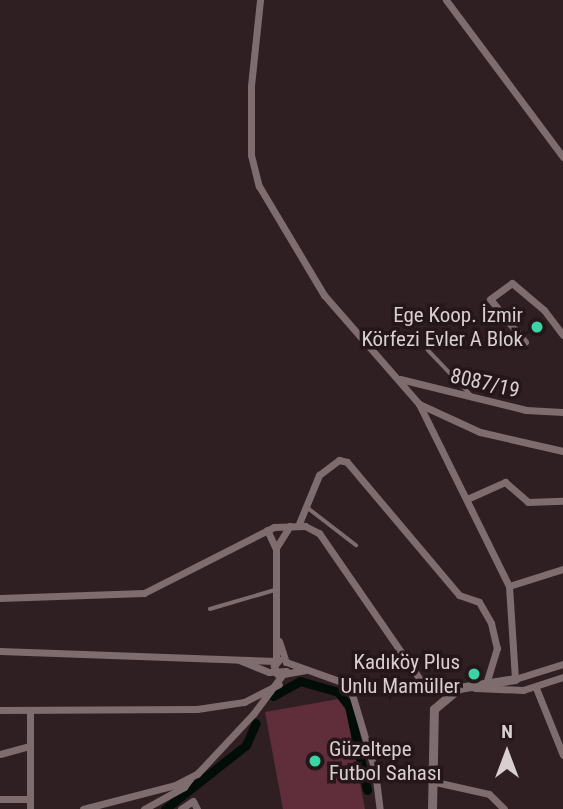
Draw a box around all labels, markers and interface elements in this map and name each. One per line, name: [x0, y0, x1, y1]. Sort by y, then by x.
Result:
place label: Ege Koop. İzmir Körfezi Evler A Blok: [361, 302, 523, 352]
marker: Ege Koop. İzmir Körfezi Evler A Blok: [529, 319, 545, 335]
street label: 8087/19: [448, 363, 522, 403]
place label: Kadıköy Plus Unlu Mamüller: [340, 649, 460, 699]
marker: Kadıköy Plus Unlu Mamüller: [466, 666, 482, 682]
north arrow: [472, 718, 542, 788]
text: N: [501, 720, 513, 743]
place label: Güzeltepe Futbol Sahası: [329, 736, 441, 786]
marker: Güzeltepe Futbol Sahası: [307, 753, 323, 769]

